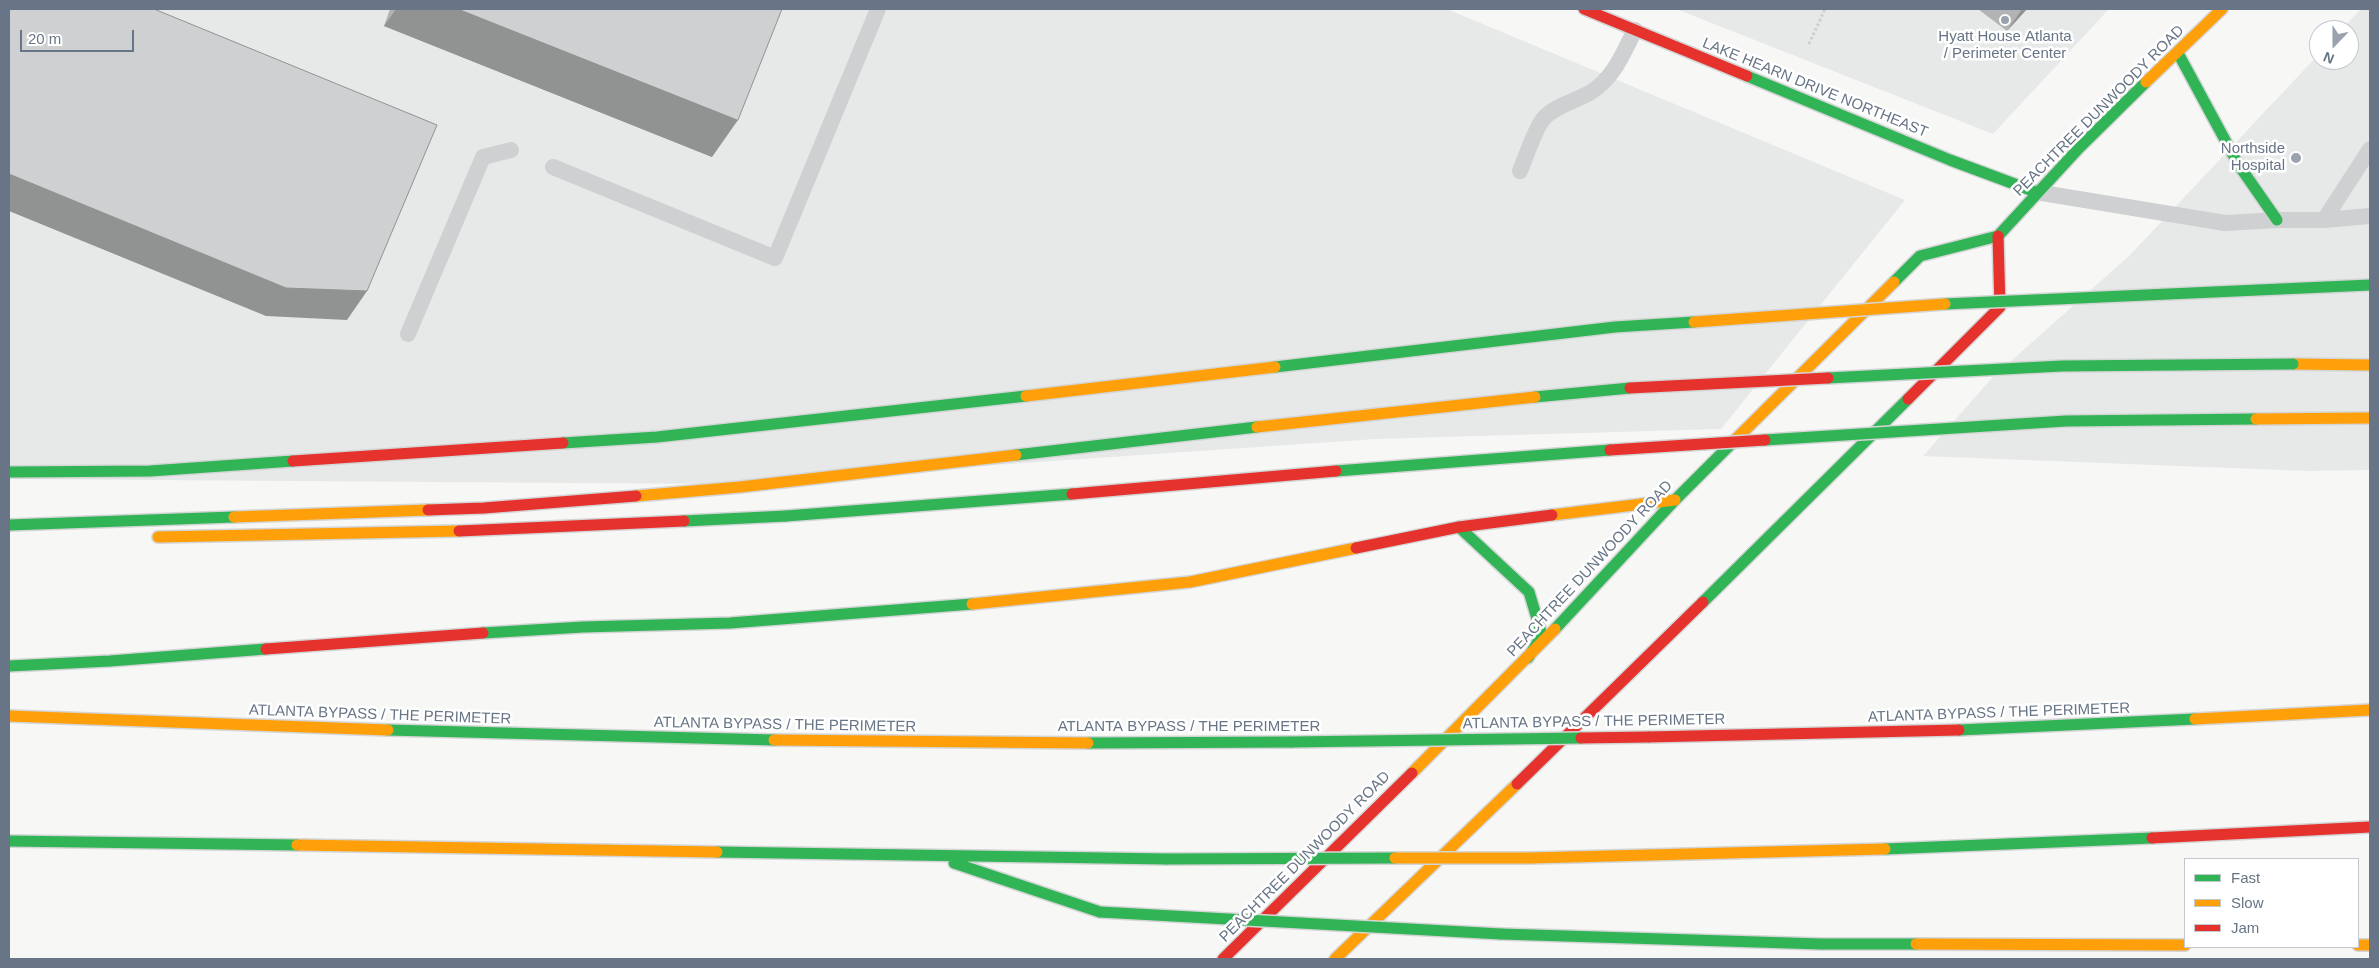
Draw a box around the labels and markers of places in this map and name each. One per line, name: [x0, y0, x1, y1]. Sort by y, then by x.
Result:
marker: Hyatt House Atlanta / Perimeter Center: [1999, 14, 2011, 26]
place label: Hyatt House Atlanta / Perimeter Center: [1938, 28, 2072, 63]
place label: Northside Hospital: [2221, 140, 2285, 175]
marker: Northside Hospital: [2289, 151, 2303, 165]

